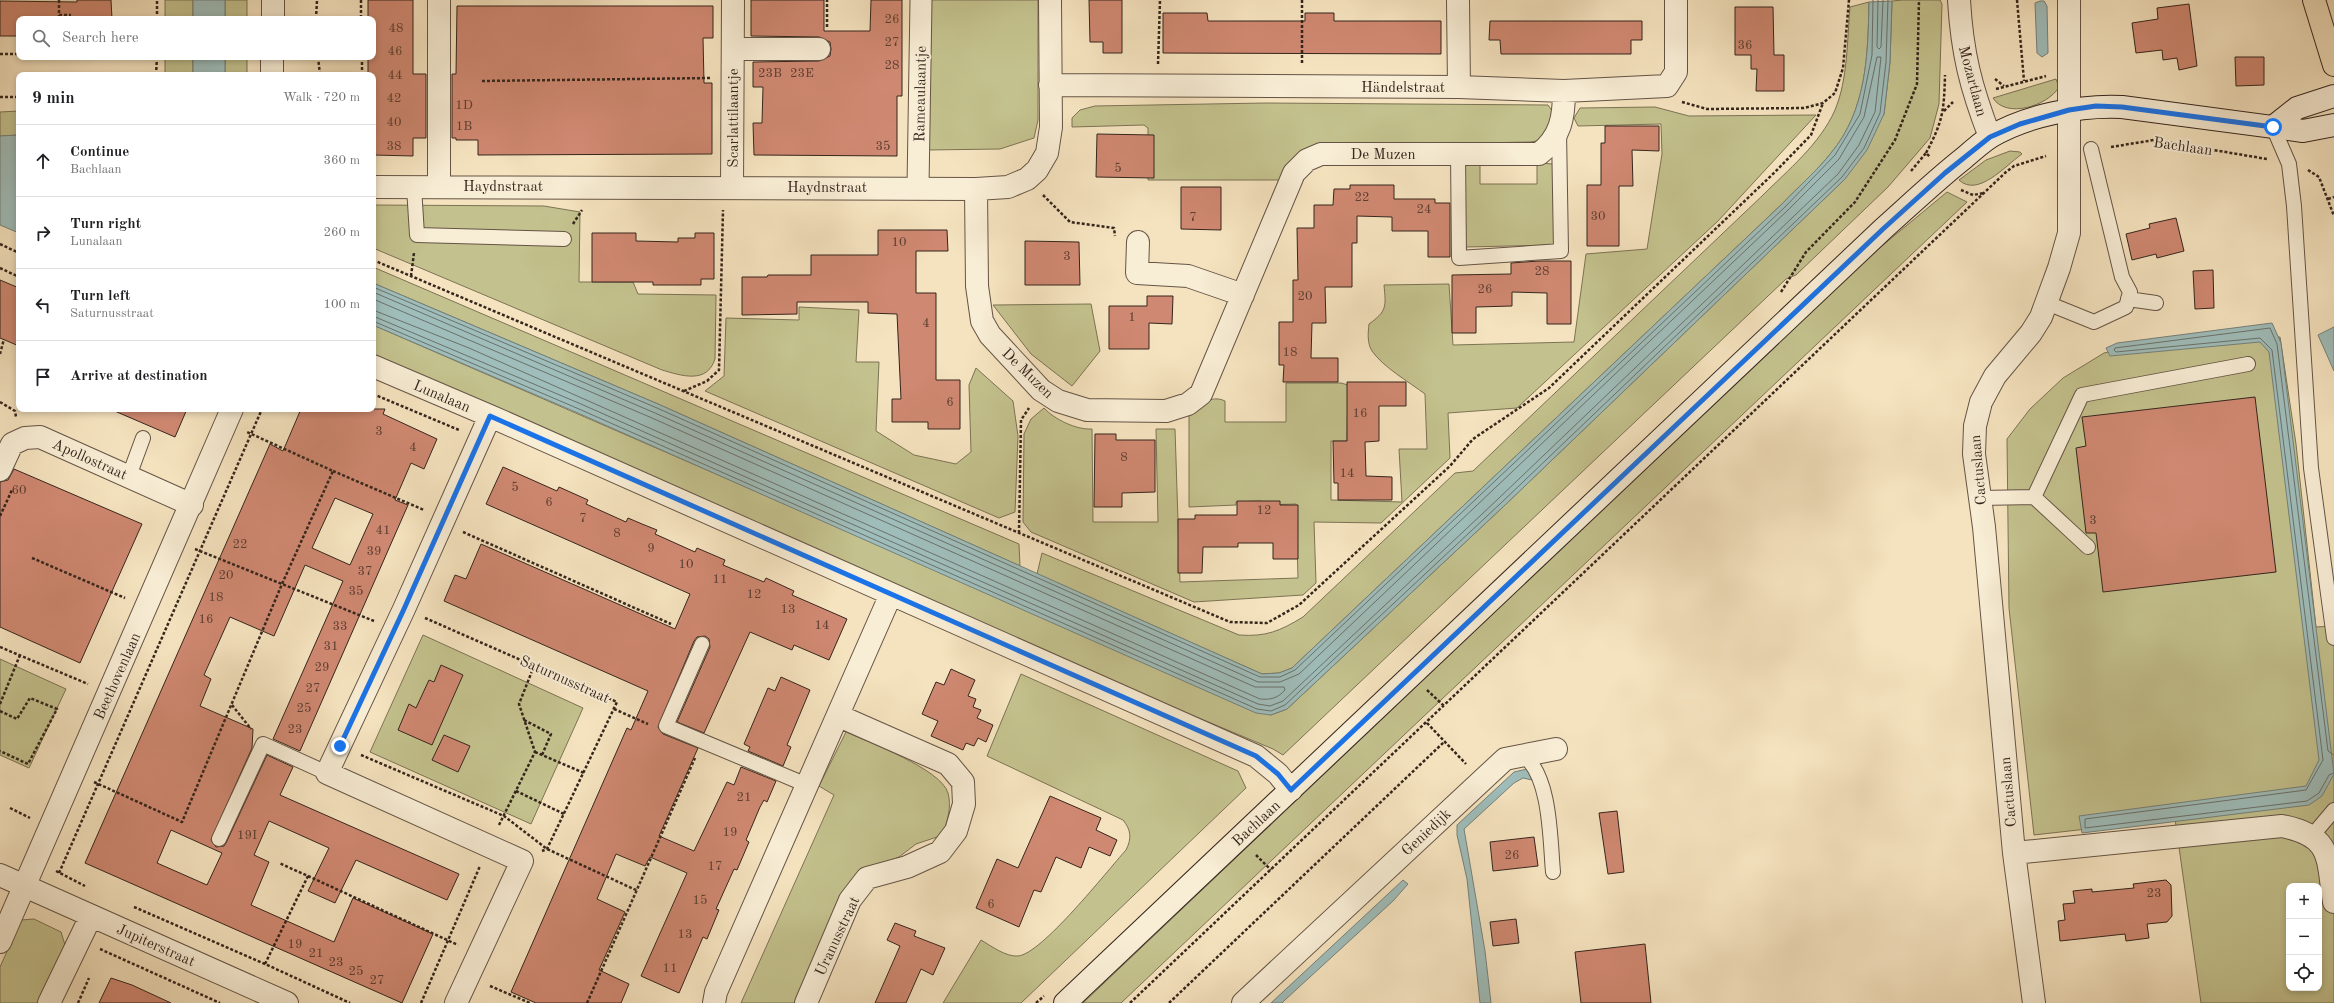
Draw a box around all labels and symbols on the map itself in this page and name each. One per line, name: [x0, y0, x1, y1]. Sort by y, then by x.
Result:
house number: 26: [884, 13, 900, 26]
house number: 48: [388, 22, 404, 35]
house number: 27: [884, 36, 900, 49]
house number: 36: [1737, 39, 1753, 52]
street label: Mozartlaan: [1955, 44, 1988, 118]
house number: 46: [387, 45, 403, 58]
street label: Rameaulaantje: [913, 46, 930, 142]
house number: 28: [884, 59, 900, 72]
house number: 23B: [758, 67, 782, 80]
house number: 23E: [790, 67, 814, 80]
street label: Scarlattilaantje: [727, 68, 742, 168]
house number: 44: [387, 69, 403, 82]
street label: Händelstraat: [1361, 81, 1445, 96]
house number: 42: [386, 92, 402, 105]
house number: 1D: [455, 99, 473, 112]
house number: 40: [386, 116, 402, 129]
route start: [2264, 118, 2282, 136]
house number: 1B: [456, 120, 472, 133]
street label: Bachlaan: [2152, 136, 2213, 159]
house number: 38: [386, 140, 402, 153]
house number: 35: [875, 140, 891, 153]
street label: De Muzen: [1351, 148, 1415, 163]
house number: 5: [1114, 162, 1122, 175]
street label: Haydnstraat: [463, 180, 543, 195]
street label: Haydnstraat: [787, 181, 867, 196]
house number: 22: [1354, 191, 1370, 204]
house number: 24: [1416, 203, 1432, 216]
house number: 30: [1590, 210, 1606, 223]
house number: 7: [1189, 211, 1197, 224]
house number: 10: [891, 236, 907, 249]
house number: 3: [1063, 250, 1071, 263]
house number: 28: [1534, 265, 1550, 278]
house number: 26: [1477, 283, 1493, 296]
house number: 20: [1297, 290, 1313, 303]
house number: 1: [1128, 311, 1136, 324]
house number: 4: [922, 317, 930, 330]
street label: De Muzen: [998, 346, 1056, 402]
house number: 18: [1282, 346, 1298, 359]
street label: Lunalaan: [411, 379, 472, 416]
house number: 6: [946, 396, 954, 409]
house number: 16: [1352, 407, 1368, 420]
house number: 3: [375, 425, 383, 438]
street label: Cactuslaan: [1969, 434, 1990, 506]
street label: Apollostraat: [50, 437, 129, 484]
house number: 4: [409, 441, 417, 454]
house number: 8: [1120, 451, 1128, 464]
house number: 14: [1339, 467, 1355, 480]
house number: 5: [511, 481, 519, 494]
house number: 60: [11, 484, 27, 497]
house number: 6: [545, 496, 553, 509]
house number: 12: [1256, 504, 1272, 517]
house number: 7: [579, 512, 587, 525]
house number: 3: [2089, 514, 2097, 527]
house number: 41: [375, 524, 391, 537]
house number: 8: [613, 527, 621, 540]
house number: 22: [232, 538, 248, 551]
house number: 9: [647, 542, 655, 555]
house number: 39: [366, 545, 382, 558]
house number: 10: [678, 558, 694, 571]
house number: 37: [357, 565, 373, 578]
house number: 20: [218, 569, 234, 582]
house number: 11: [712, 573, 728, 586]
house number: 35: [348, 585, 364, 598]
house number: 12: [746, 588, 762, 601]
house number: 18: [208, 591, 224, 604]
house number: 13: [780, 603, 796, 616]
house number: 16: [198, 613, 214, 626]
house number: 14: [814, 619, 830, 632]
house number: 33: [332, 620, 348, 633]
street label: Beethovenlaan: [92, 631, 144, 722]
house number: 31: [323, 640, 339, 653]
street label: Saturnusstraat: [517, 654, 612, 707]
house number: 29: [314, 661, 330, 674]
house number: 27: [305, 682, 321, 695]
house number: 25: [296, 702, 312, 715]
house number: 23: [287, 723, 303, 736]
route end: [331, 737, 349, 755]
street label: Cactuslaan: [1999, 756, 2020, 828]
house number: 21: [736, 791, 752, 804]
street label: Bachlaan: [1230, 798, 1284, 850]
street label: Geniedijk: [1400, 807, 1455, 859]
house number: 19: [722, 826, 738, 839]
house number: 19I: [237, 829, 257, 842]
house number: 26: [1504, 849, 1520, 862]
house number: 17: [707, 860, 723, 873]
house number: 23: [2146, 887, 2162, 900]
house number: 15: [692, 894, 708, 907]
street label: Uranusstraat: [813, 895, 863, 979]
house number: 6: [987, 898, 995, 911]
street label: Jupiterstraat: [114, 922, 197, 970]
house number: 13: [677, 928, 693, 941]
house number: 19: [287, 938, 303, 951]
house number: 21: [308, 947, 324, 960]
house number: 23: [328, 956, 344, 969]
house number: 11: [662, 962, 678, 975]
house number: 25: [348, 965, 364, 978]
house number: 27: [369, 974, 385, 987]

